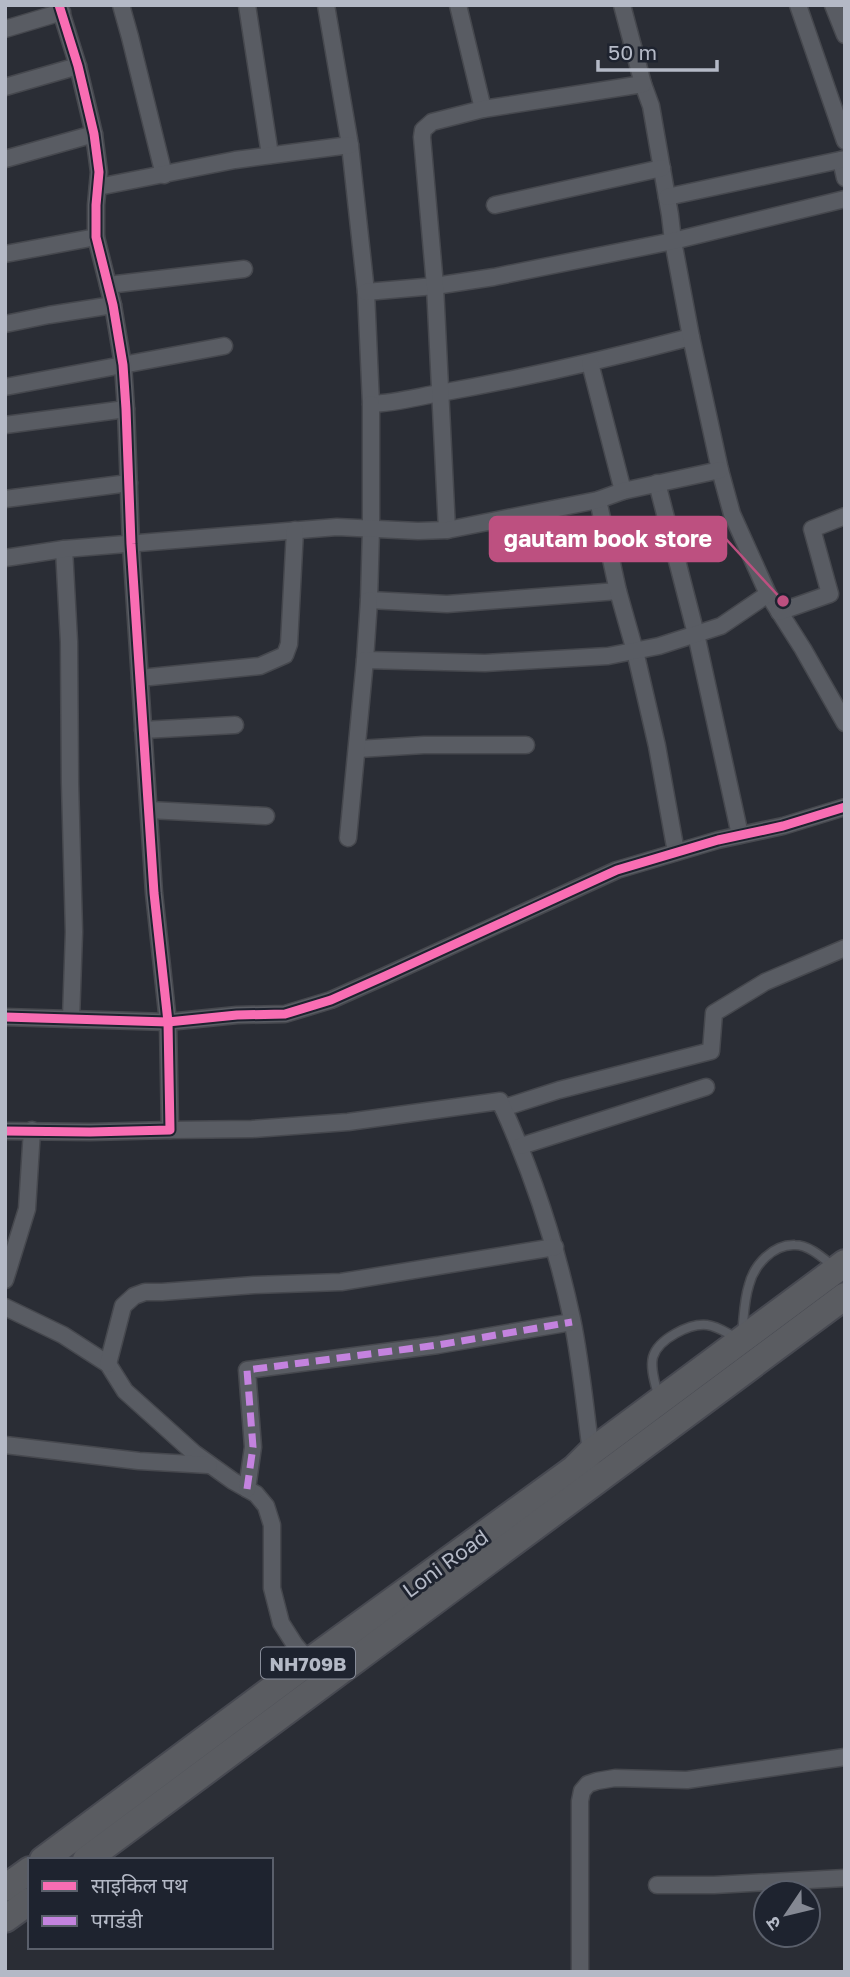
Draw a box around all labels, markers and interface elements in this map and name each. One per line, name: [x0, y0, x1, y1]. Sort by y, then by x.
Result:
scale bar: [598, 28, 717, 72]
text: 50 m: [608, 39, 657, 65]
callout: gautam book store: [490, 517, 726, 561]
text: gautam book store: [504, 524, 712, 552]
street label: Loni Road: [397, 1523, 493, 1603]
road number: NH709B: [261, 1648, 355, 1679]
legend: [28, 1858, 273, 1949]
text: साइकिल पथ: [91, 1872, 188, 1898]
north arrow: [752, 1879, 822, 1949]
text: पगडंडी: [91, 1907, 143, 1933]
text: उ: [760, 1912, 785, 1935]

